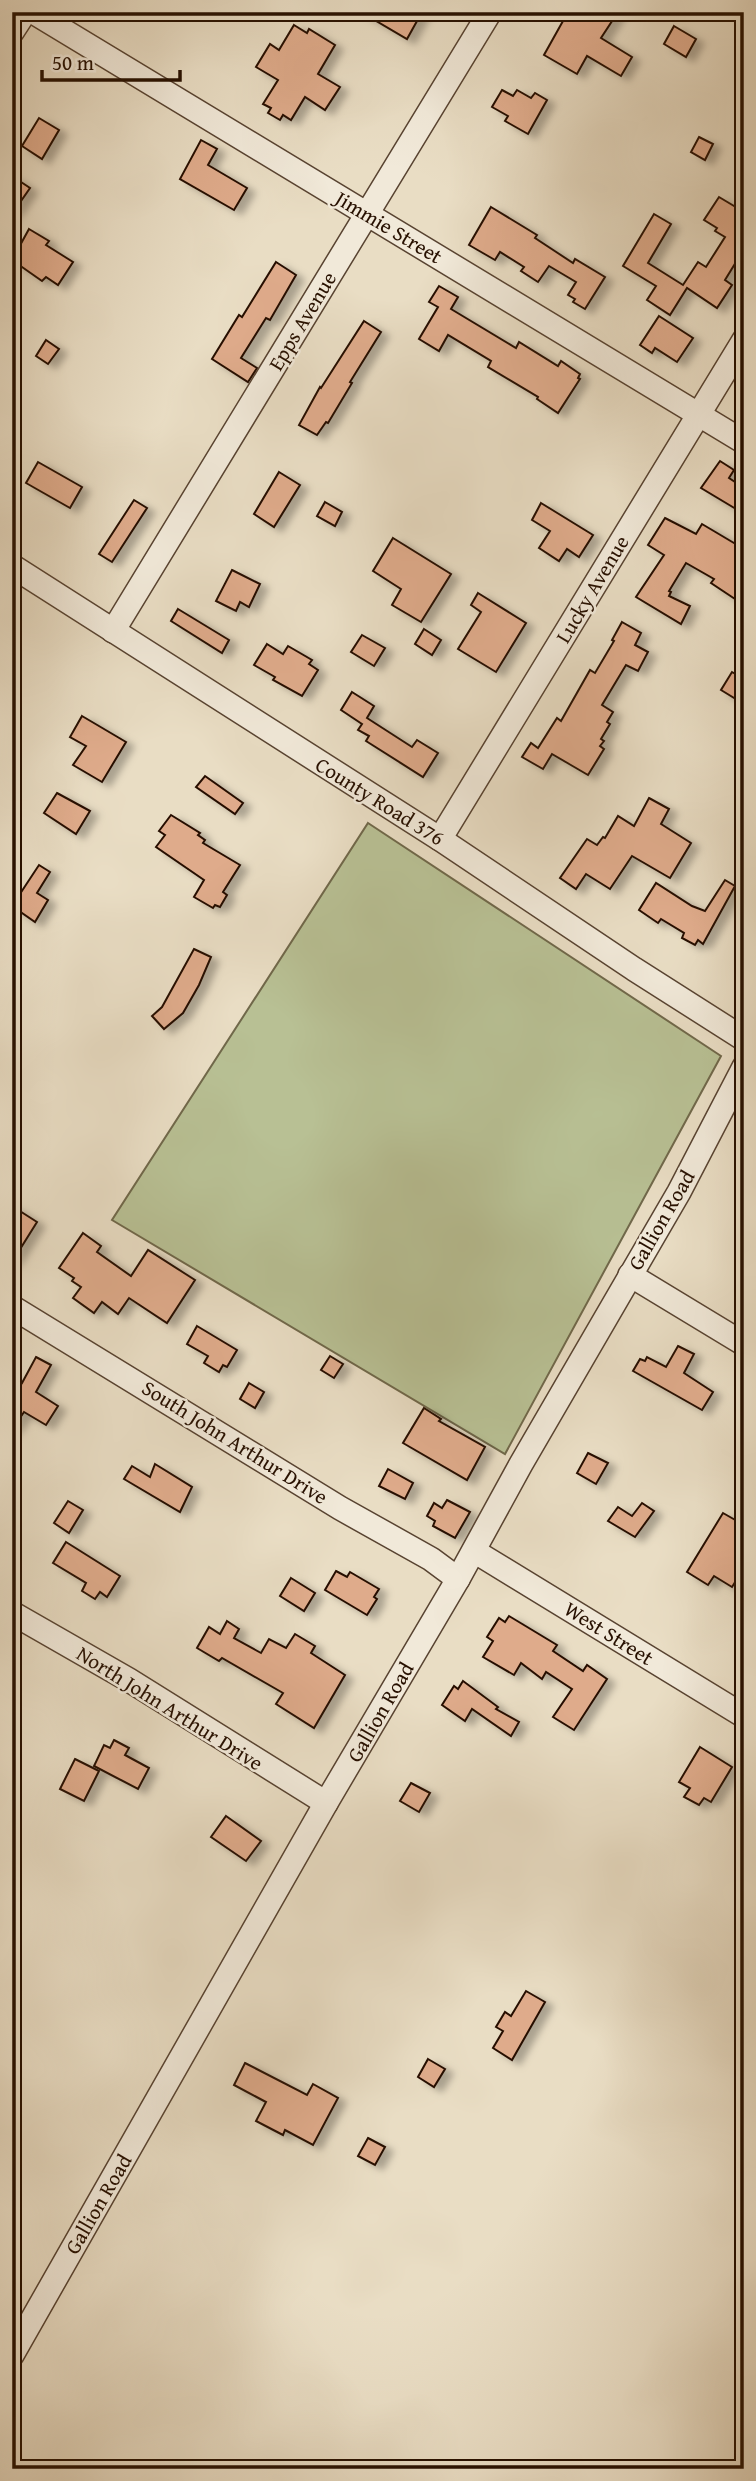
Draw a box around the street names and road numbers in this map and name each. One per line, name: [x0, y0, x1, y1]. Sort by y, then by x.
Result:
street label: Jimmie Street: [327, 181, 449, 272]
street label: Epps Avenue: [260, 265, 344, 376]
street label: Lucky Avenue: [548, 529, 636, 649]
street label: County Road 376: [310, 749, 450, 853]
street label: Gallion Road: [620, 1163, 703, 1276]
street label: South John Arthur Drive: [136, 1372, 334, 1512]
street label: West Street: [558, 1593, 660, 1673]
street label: North John Arthur Drive: [71, 1638, 269, 1778]
street label: Gallion Road: [339, 1655, 422, 1768]
street label: Gallion Road: [57, 2147, 140, 2260]

